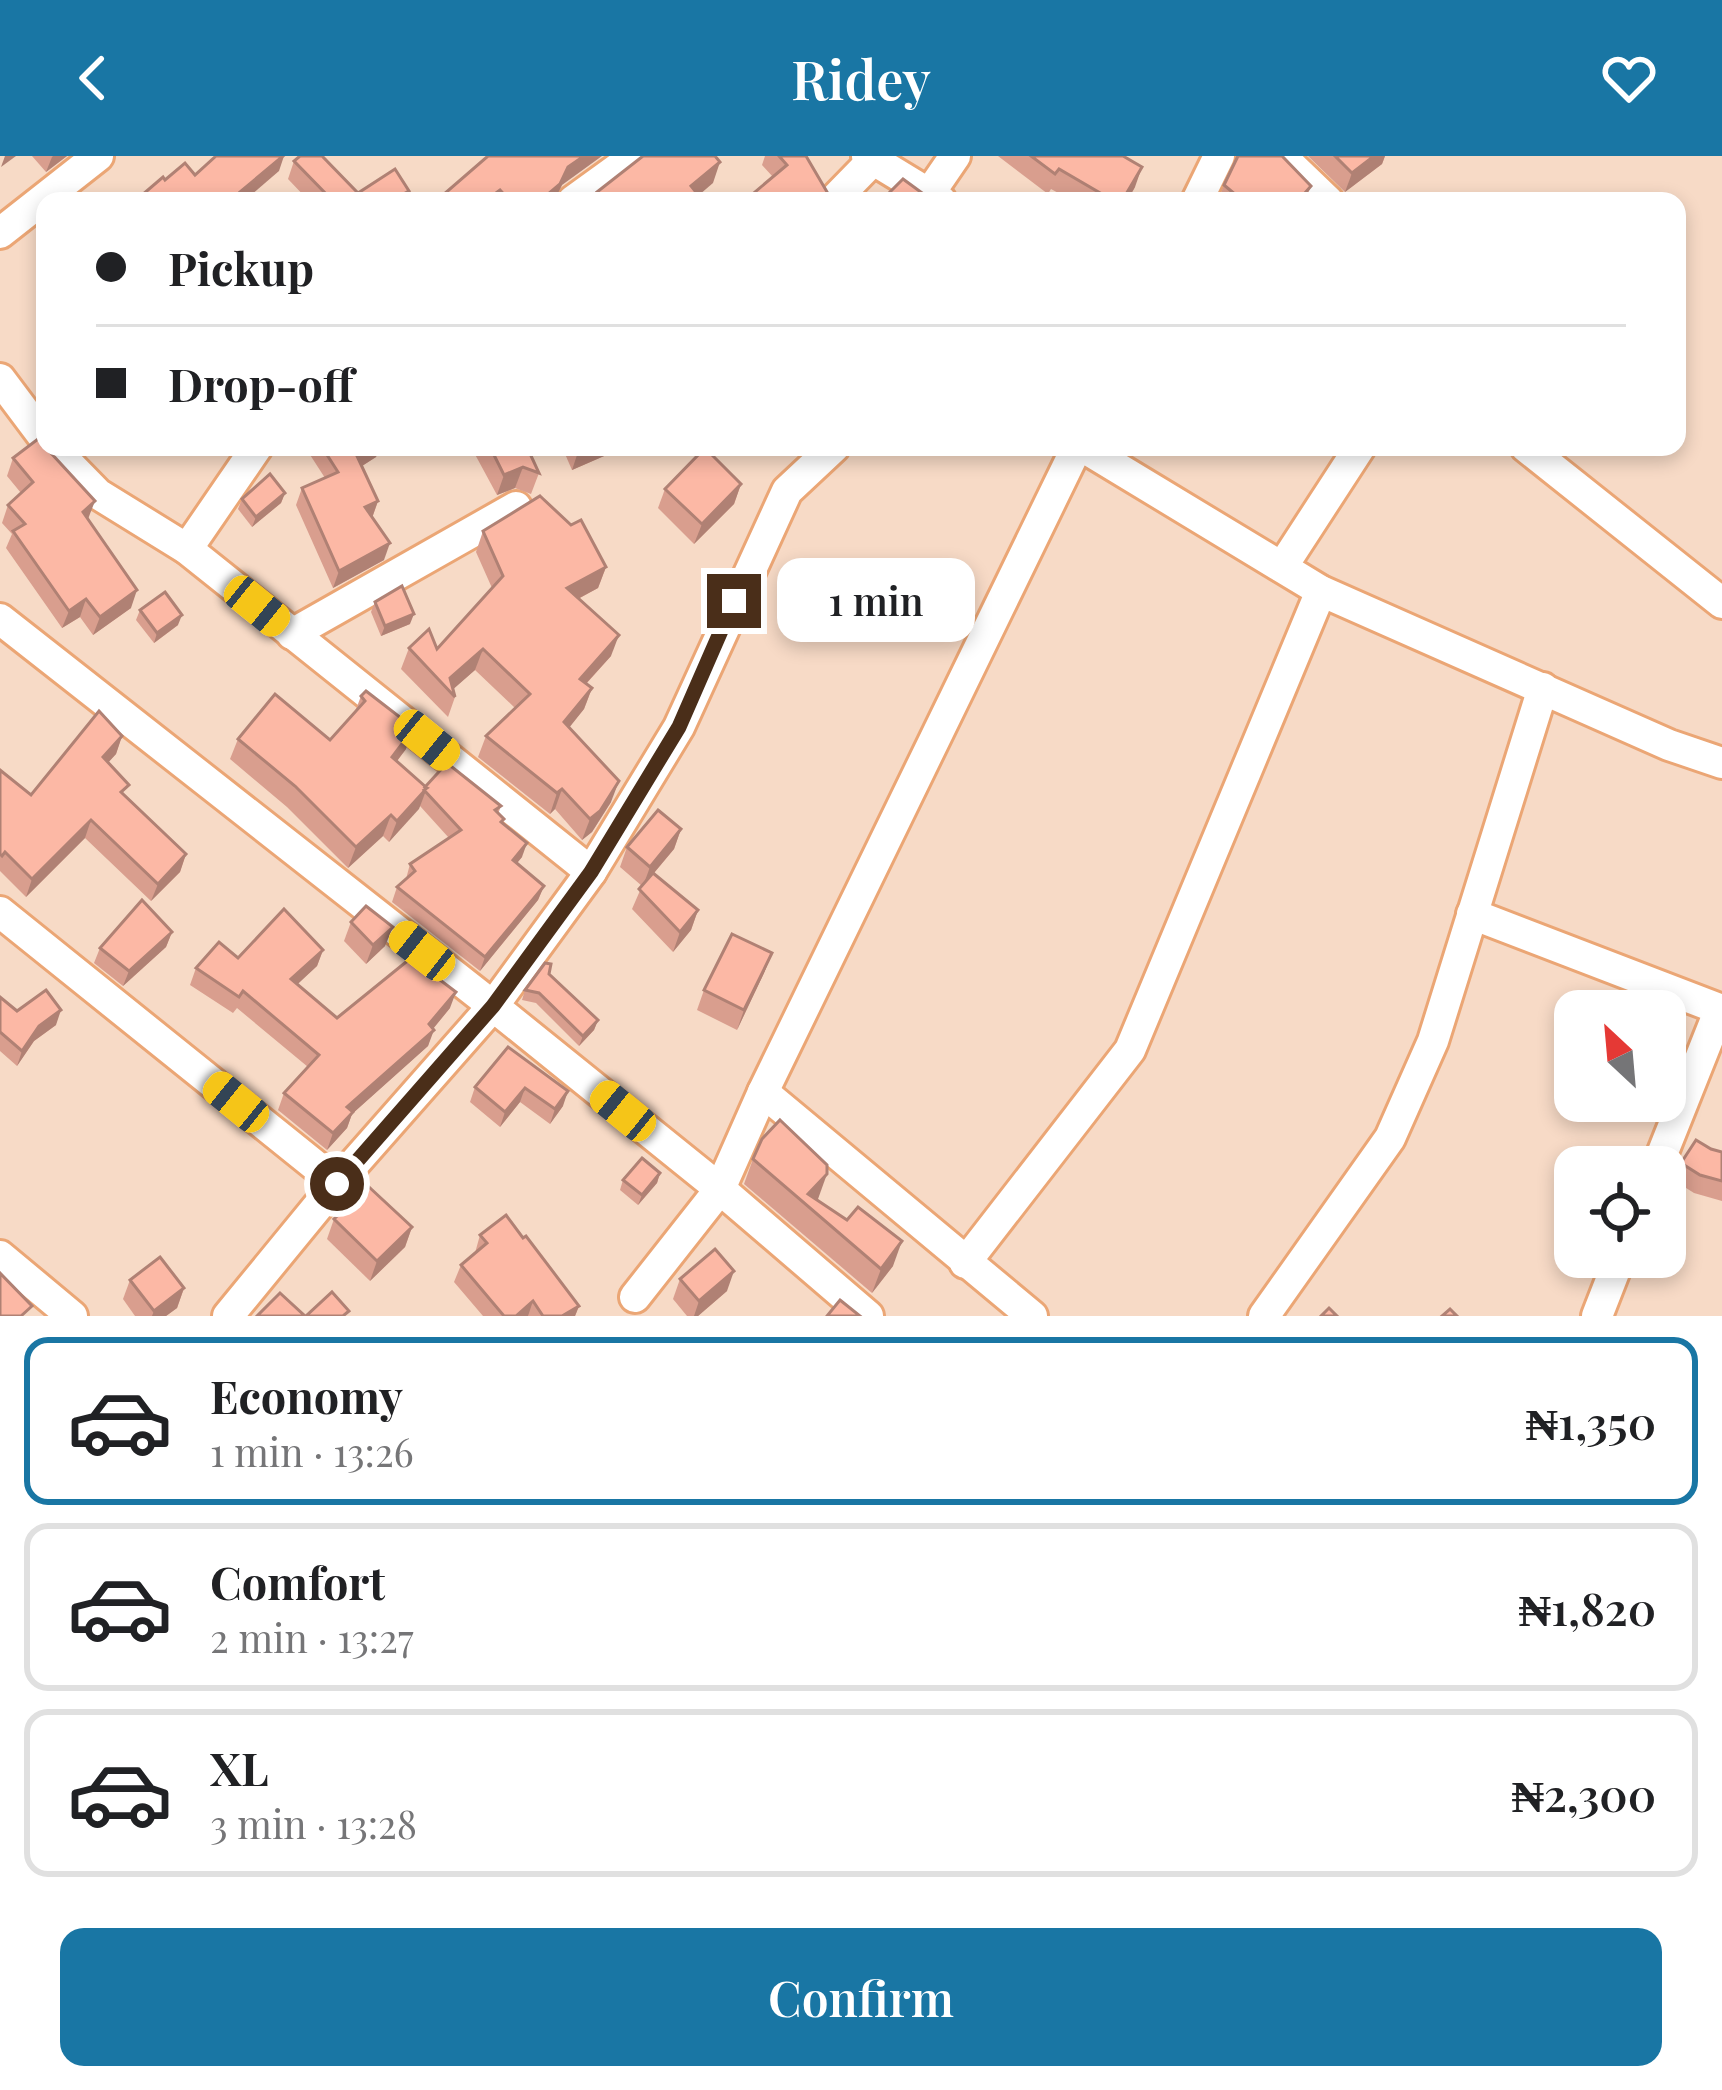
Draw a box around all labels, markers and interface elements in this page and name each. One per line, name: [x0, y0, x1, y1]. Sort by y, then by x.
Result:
text: Ridey: [791, 42, 931, 114]
icon: back: [60, 45, 126, 111]
icon: heart: [1596, 45, 1662, 111]
text: Pickup: [168, 237, 314, 297]
text: Drop-off: [168, 353, 354, 413]
callout: 1 min: [776, 559, 974, 643]
car: [218, 569, 296, 643]
route end: [707, 574, 761, 628]
text: 1 min: [829, 574, 923, 626]
car: [388, 703, 466, 777]
car: [383, 915, 461, 987]
north arrow: [1554, 990, 1686, 1122]
map controls: [1554, 990, 1686, 1278]
car: [197, 1065, 275, 1139]
car: [584, 1074, 662, 1148]
button: locate: [1554, 1146, 1686, 1278]
route start: [310, 1157, 364, 1211]
text: Economy: [210, 1365, 403, 1425]
icon: car: [66, 1367, 174, 1475]
text: ₦1,350: [1526, 1391, 1656, 1451]
text: 1 min · 13:26: [210, 1425, 414, 1477]
text: Comfort: [210, 1551, 385, 1611]
icon: car: [66, 1553, 174, 1661]
text: ₦1,820: [1519, 1577, 1656, 1637]
text: 2 min · 13:27: [210, 1611, 414, 1663]
text: XL: [210, 1737, 269, 1797]
icon: car: [66, 1739, 174, 1847]
text: ₦2,300: [1511, 1763, 1656, 1823]
text: 3 min · 13:28: [210, 1797, 417, 1849]
button: Confirm: [60, 1928, 1662, 2066]

